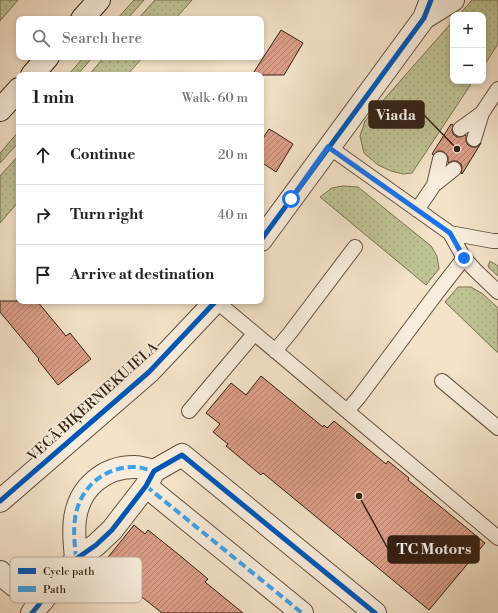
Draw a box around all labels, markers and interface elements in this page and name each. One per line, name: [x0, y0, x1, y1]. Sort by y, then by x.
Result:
map controls: [450, 12, 486, 84]
button: +: [450, 12, 486, 48]
search box: [16, 16, 264, 60]
icon: search: [30, 27, 52, 49]
text: Search here: [62, 29, 142, 48]
button: −: [450, 48, 486, 84]
text: 1 min: [32, 87, 74, 109]
text: Walk · 60 m: [182, 90, 248, 106]
callout: Viada: [369, 101, 424, 128]
text: Viada: [375, 106, 417, 125]
icon: ahead: [32, 144, 54, 166]
text: Continue: [70, 145, 135, 164]
text: 20 m: [218, 147, 248, 163]
route start: [282, 190, 300, 208]
icon: right: [32, 204, 54, 226]
text: Turn right: [70, 205, 144, 224]
text: 40 m: [218, 207, 248, 223]
route end: [455, 249, 473, 267]
icon: arrive: [32, 264, 54, 286]
text: Arrive at destination: [70, 265, 214, 284]
street label: VECĀ BIĶERNIEKU IELA: [23, 338, 162, 466]
callout: TC Motors: [388, 536, 479, 563]
text: TC Motors: [397, 540, 471, 559]
legend: [10, 557, 142, 603]
text: Cycle path: [43, 565, 95, 579]
text: Path: [43, 583, 67, 597]

